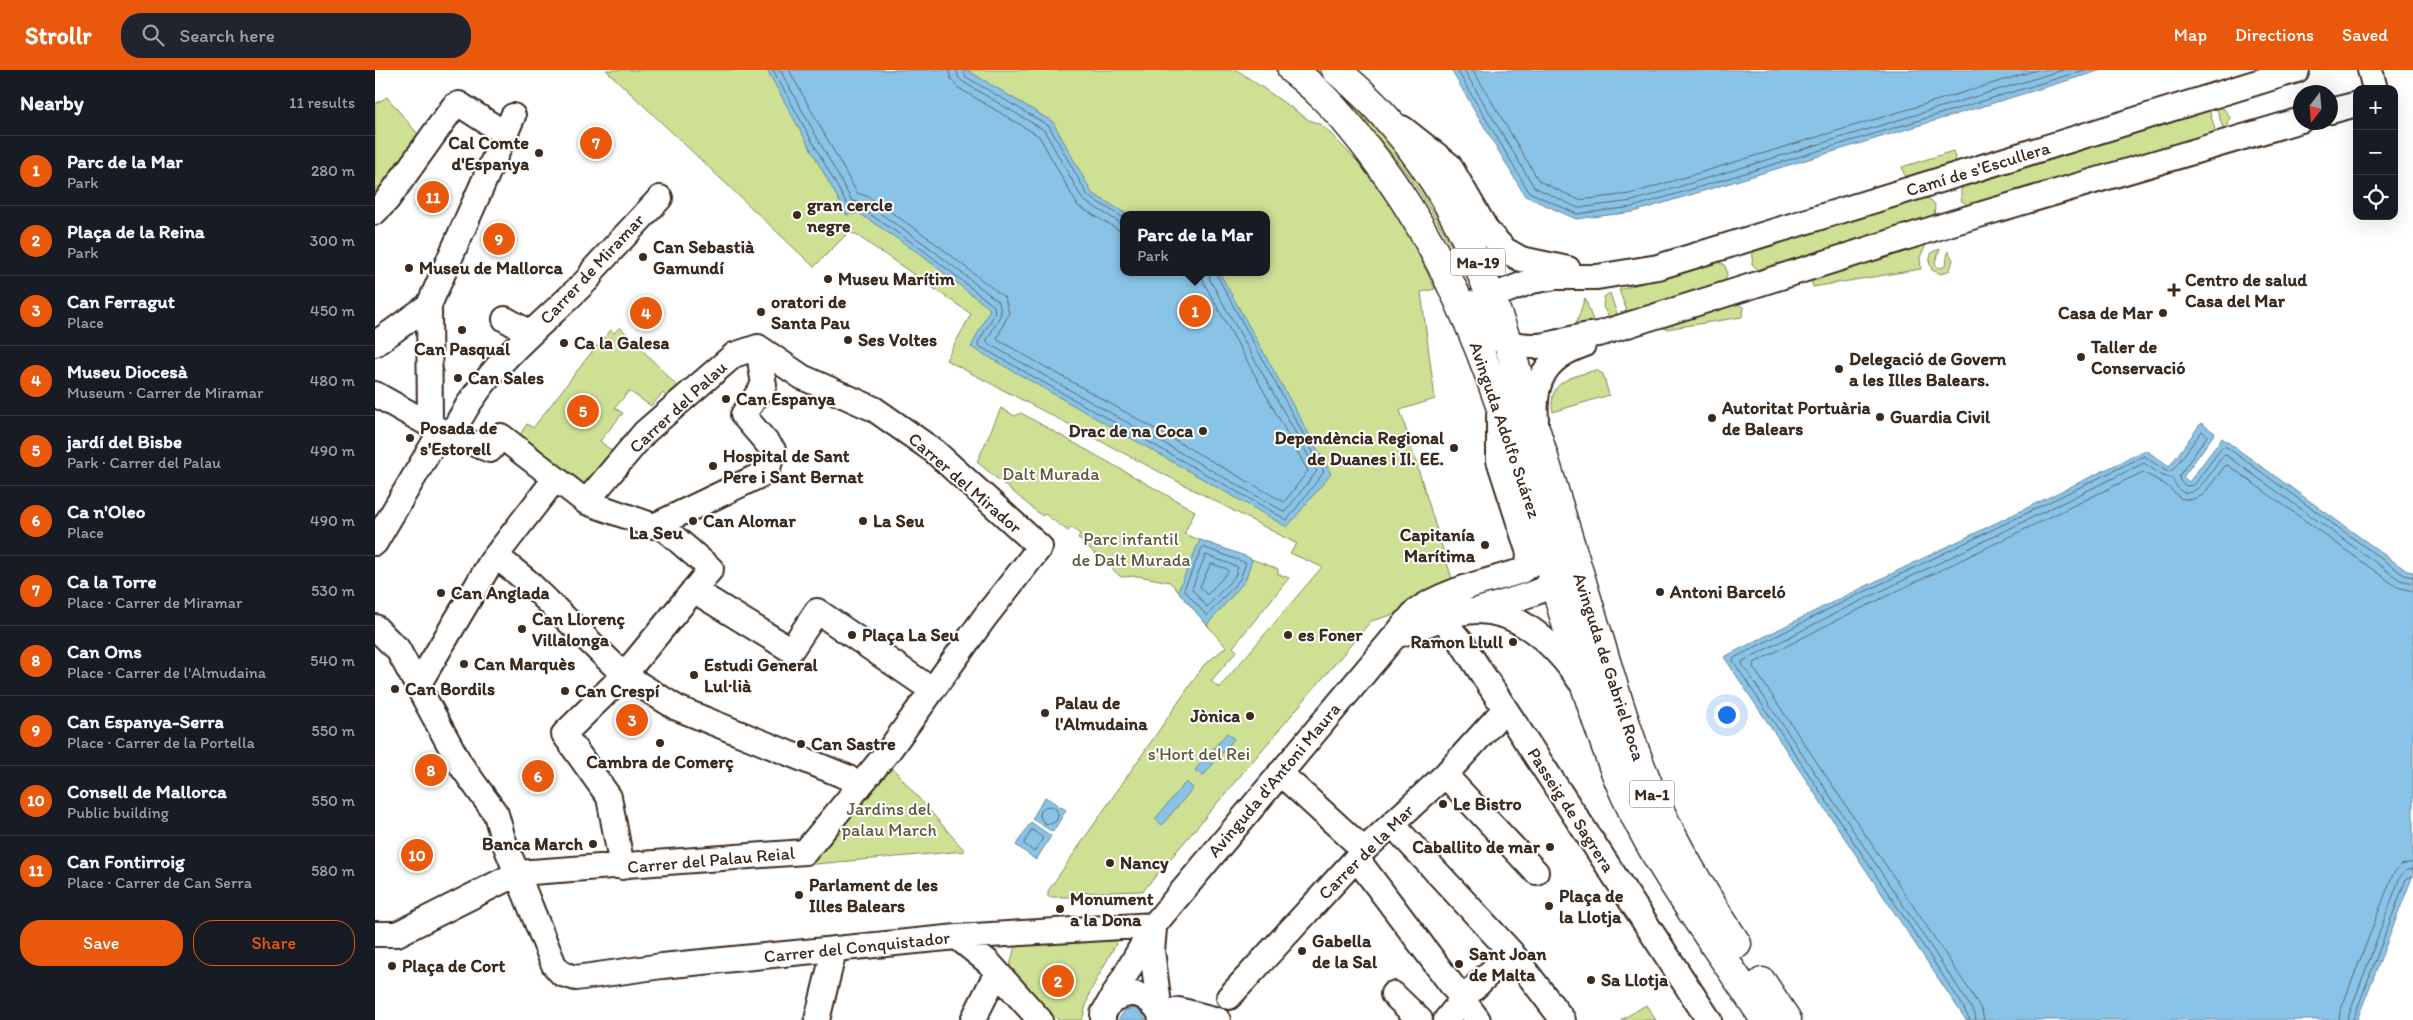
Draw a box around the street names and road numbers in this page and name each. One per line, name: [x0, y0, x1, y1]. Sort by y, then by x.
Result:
street label: Camí de s'Escullera: [1903, 136, 2053, 201]
street label: Carrer de Miramar: [535, 208, 650, 329]
road number: Ma-19: [1451, 248, 1505, 276]
street label: Avinguda Adolfo Suárez: [1464, 339, 1546, 522]
street label: Carrer del Palau: [625, 356, 731, 458]
street label: Carrer del Mirador: [904, 428, 1026, 538]
street label: Avinguda de Gabriel Roca: [1568, 570, 1650, 764]
street label: Avinguda d'Antoni Maura: [1203, 698, 1345, 862]
street label: Passeig de Sagrera: [1522, 743, 1620, 877]
road number: Ma-1: [1629, 781, 1675, 808]
street label: Carrer de la Mar: [1314, 799, 1419, 904]
street label: Carrer del Palau Reial: [626, 842, 796, 878]
street label: Carrer del Conquistador: [763, 926, 951, 968]

